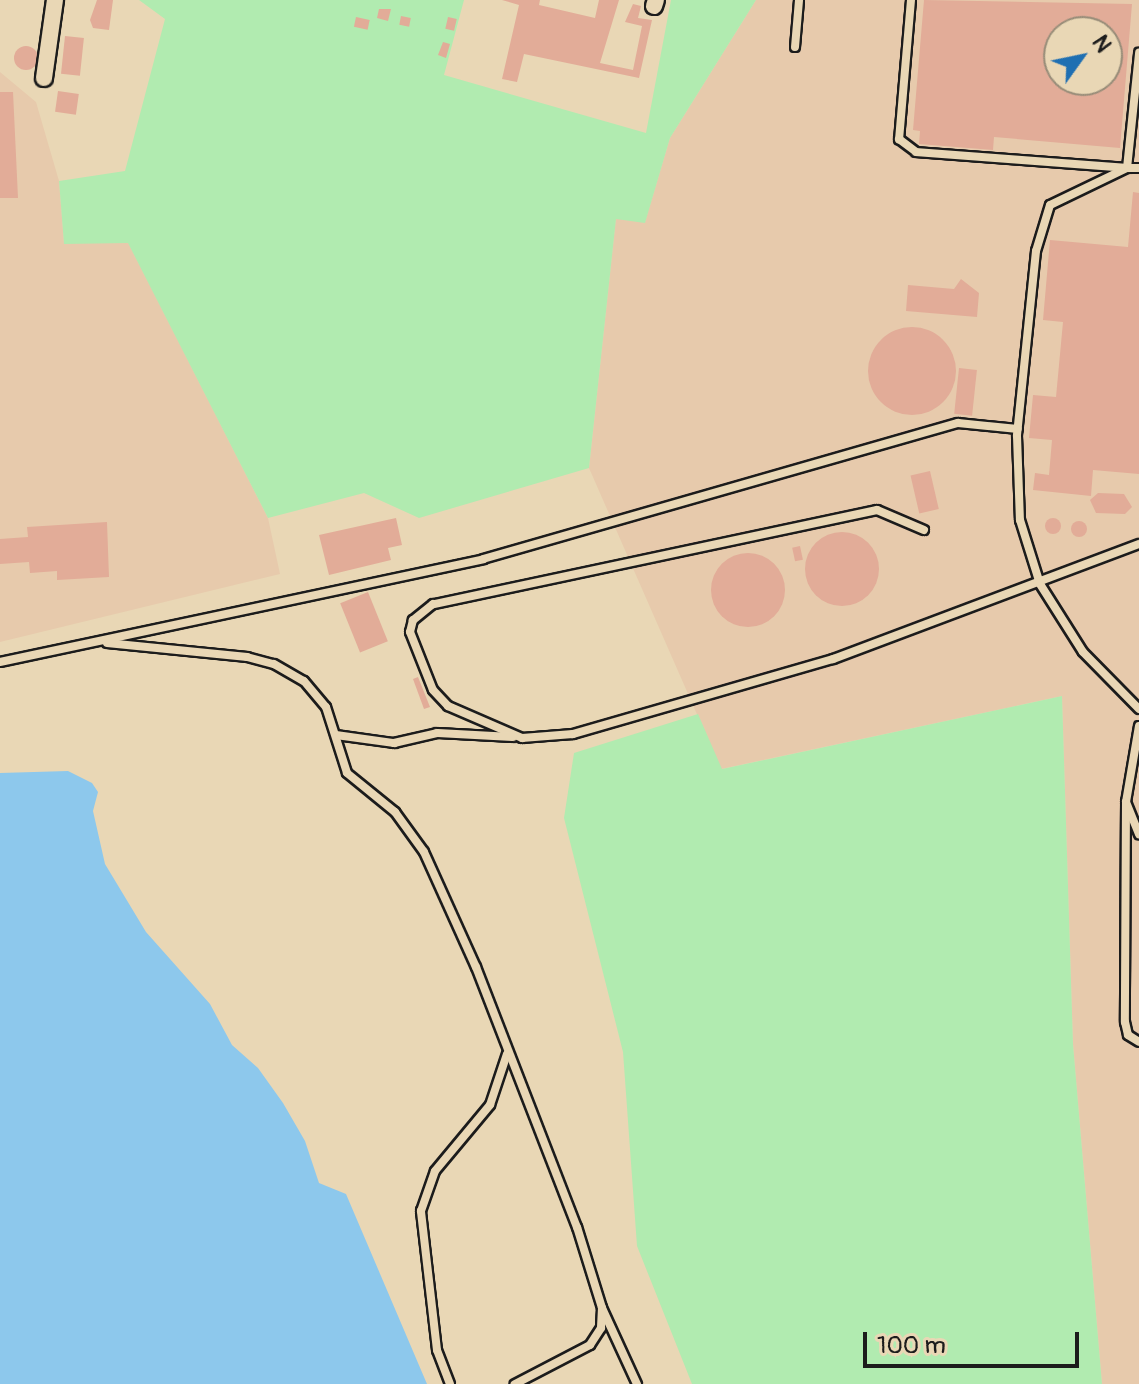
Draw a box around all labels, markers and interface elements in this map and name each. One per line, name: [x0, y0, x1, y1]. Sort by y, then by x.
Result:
north arrow: [1043, 16, 1123, 96]
text: N: [1086, 30, 1117, 58]
scale bar: [867, 1316, 1083, 1366]
text: 100 m: [877, 1331, 946, 1360]

